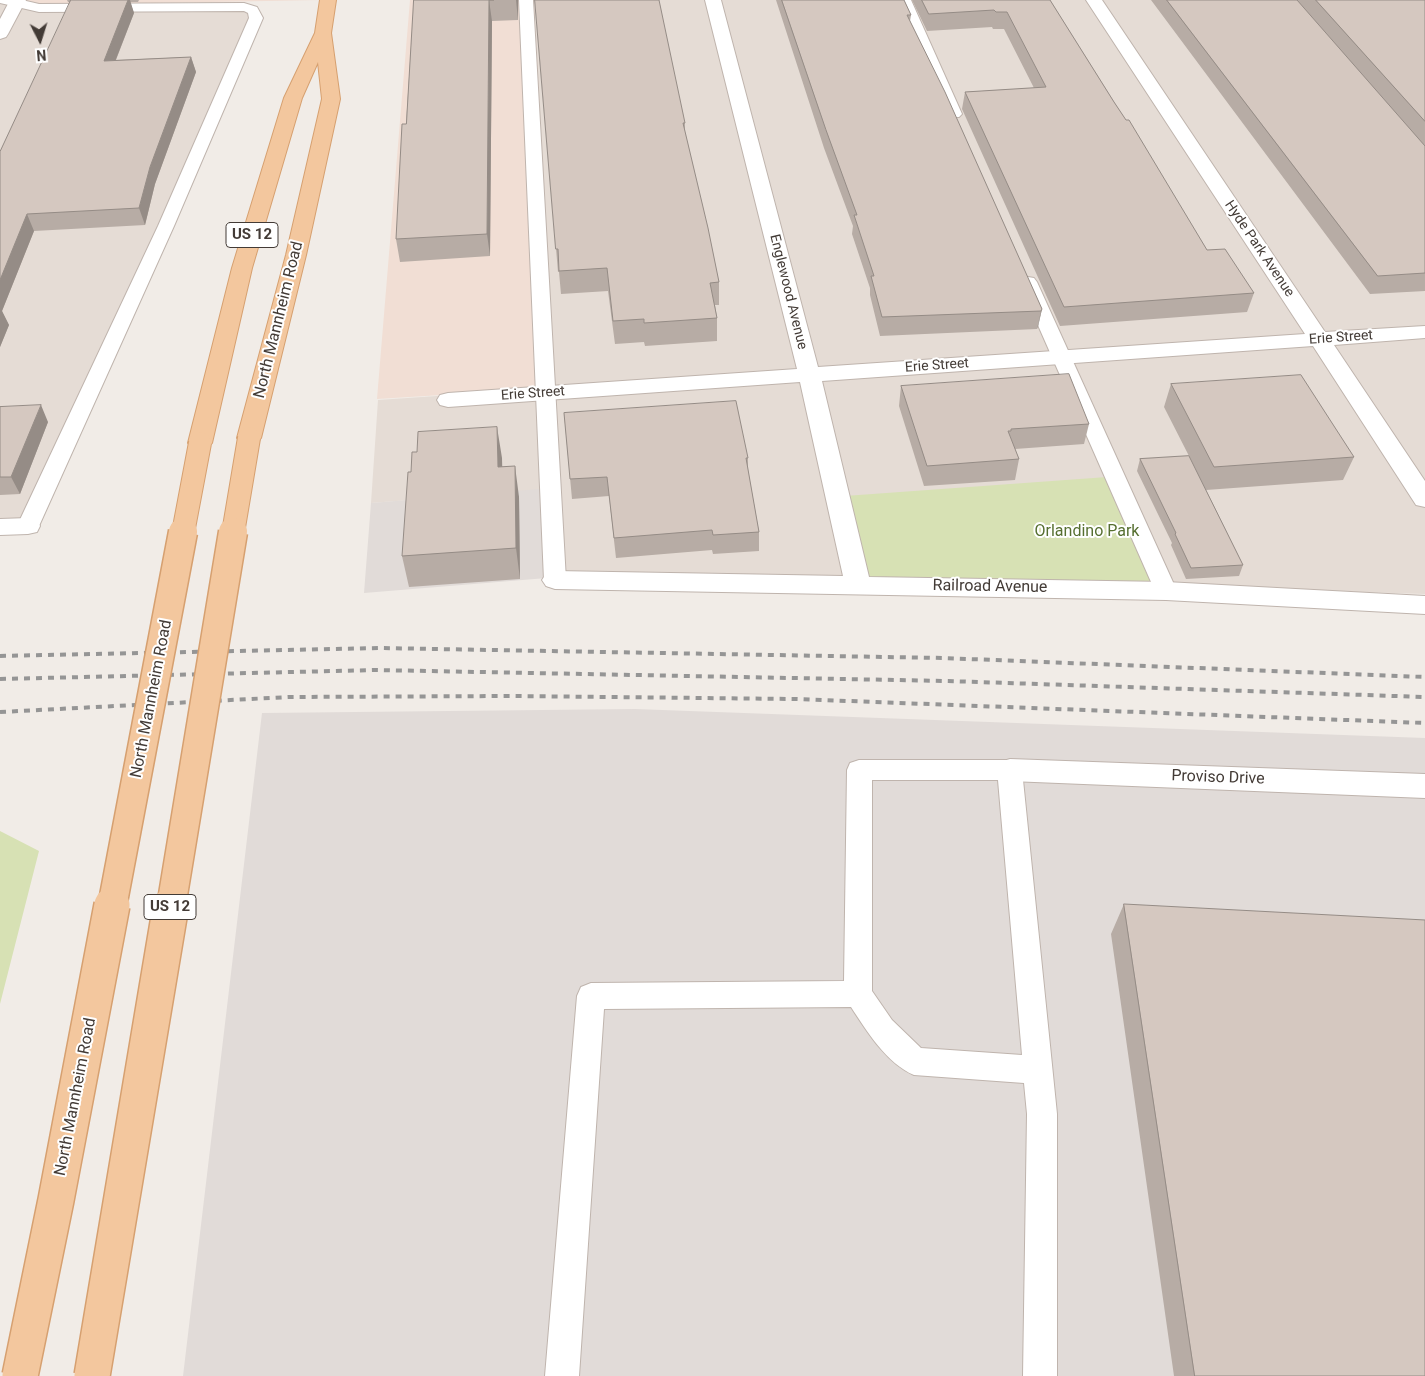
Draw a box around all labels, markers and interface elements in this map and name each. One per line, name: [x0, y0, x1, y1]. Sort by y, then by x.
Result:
north arrow: [15, 15, 65, 65]
text: N: [36, 47, 47, 63]
street label: Hyde Park Avenue: [1221, 198, 1297, 300]
road number: US 12: [226, 222, 278, 248]
street label: Englewood Avenue: [766, 233, 810, 351]
street label: North Mannheim Road: [250, 240, 308, 400]
street label: Erie Street: [1309, 327, 1373, 349]
street label: Erie Street: [905, 355, 969, 377]
street label: Erie Street: [501, 383, 565, 405]
park label: Orlandino Park: [1035, 522, 1139, 542]
street label: Railroad Avenue: [932, 576, 1048, 598]
street label: North Mannheim Road: [127, 618, 177, 780]
street label: Proviso Drive: [1171, 767, 1265, 789]
road number: US 12: [144, 894, 196, 920]
street label: North Mannheim Road: [51, 1016, 101, 1178]

